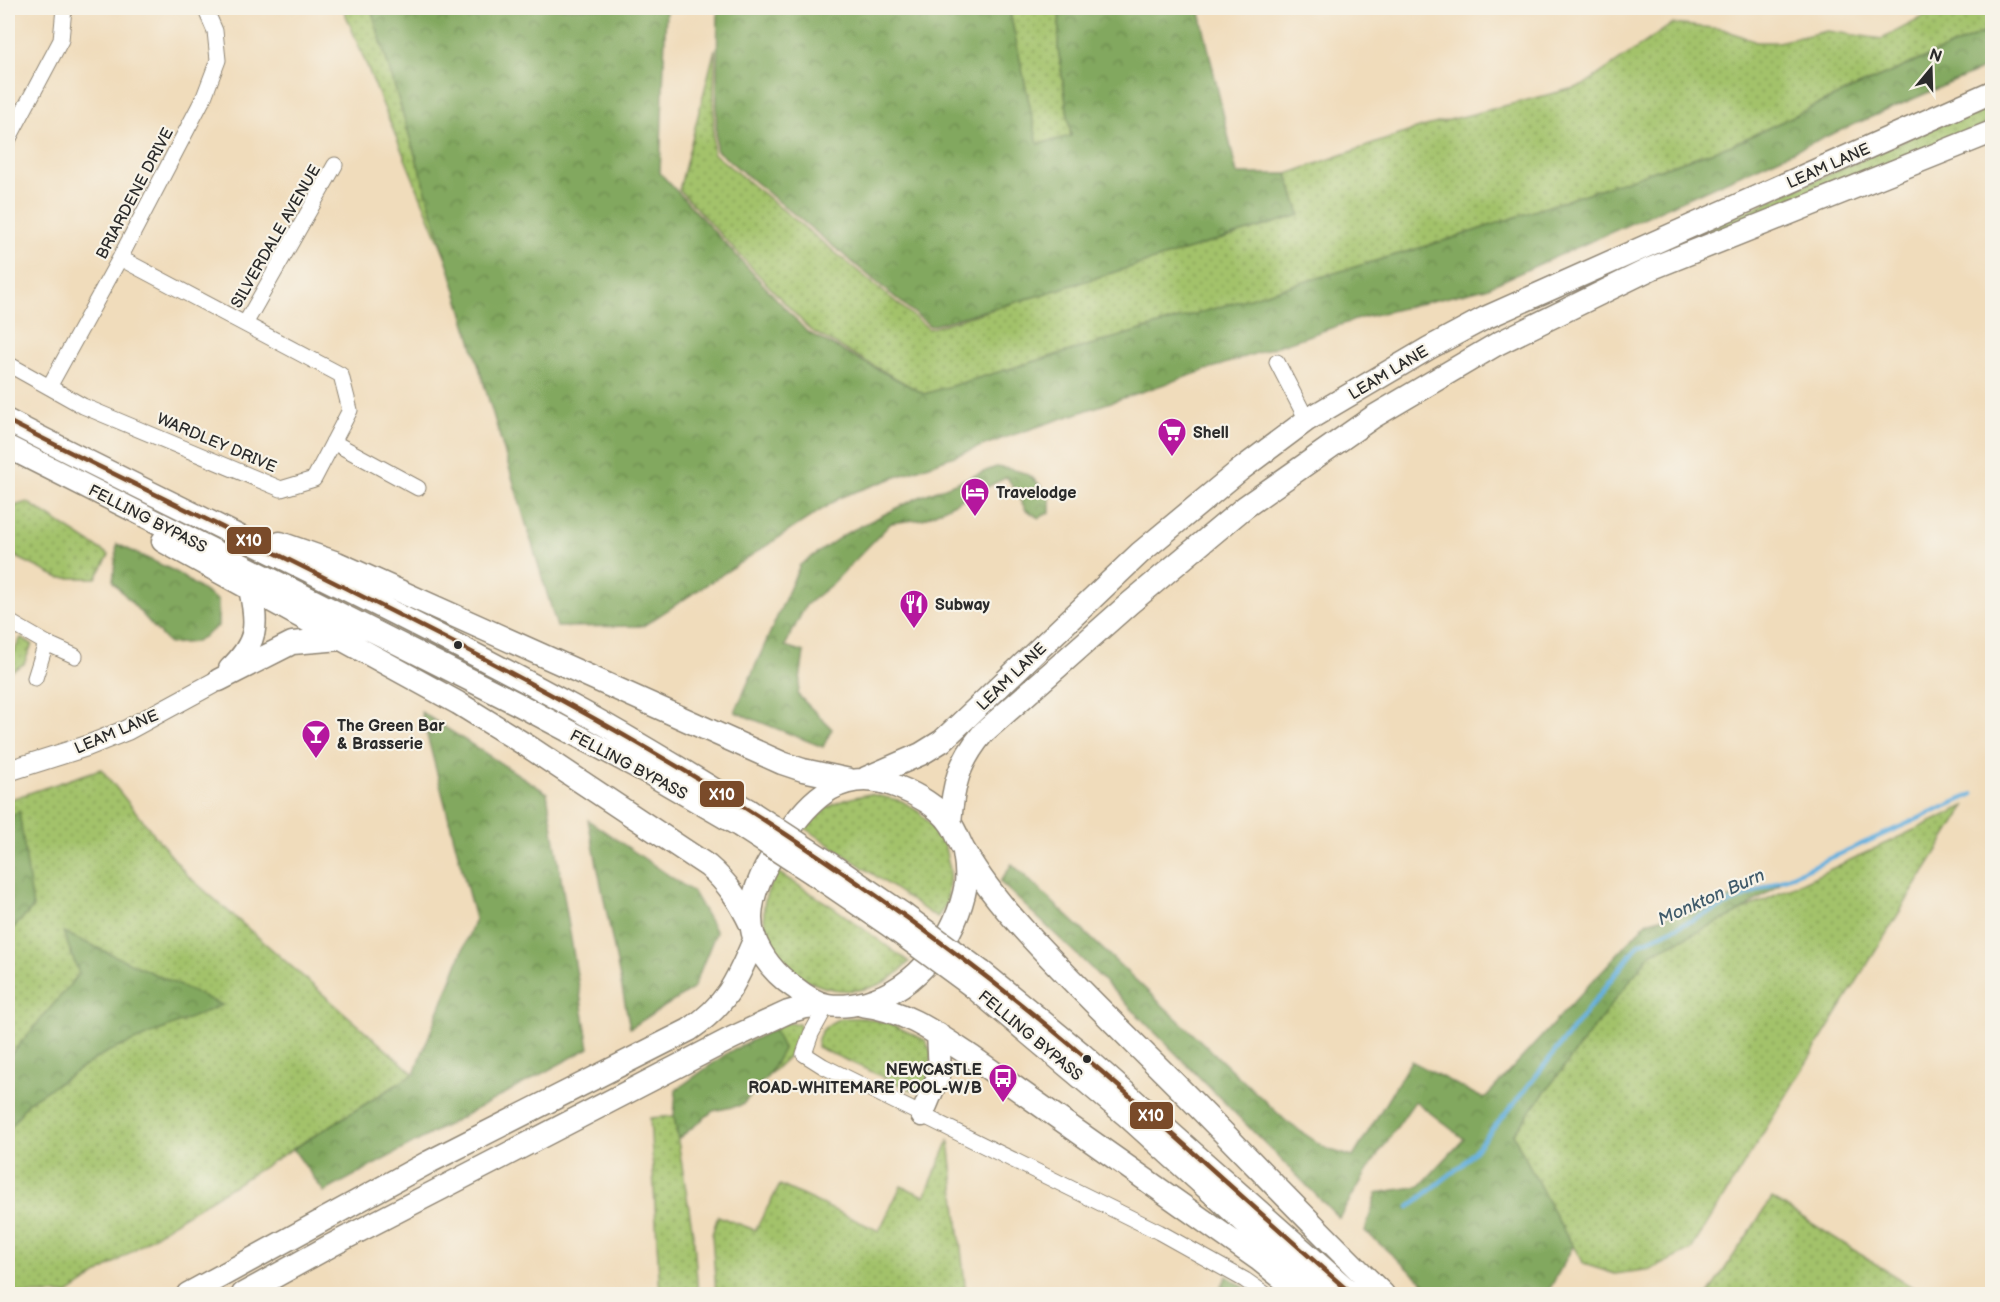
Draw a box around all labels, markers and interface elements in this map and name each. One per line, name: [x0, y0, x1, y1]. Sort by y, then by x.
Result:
north arrow: [1901, 39, 1961, 99]
text: N: [1927, 45, 1944, 67]
street label: BRIARDENE DRIVE: [93, 125, 178, 263]
street label: LEAM LANE: [1784, 140, 1873, 193]
street label: SILVERDALE AVENUE: [227, 162, 325, 312]
street label: LEAM LANE: [1346, 342, 1432, 404]
street label: WARDLEY DRIVE: [154, 410, 279, 477]
supermarket icon: Shell: [1156, 416, 1188, 458]
place label: Shell: [1193, 424, 1229, 443]
hotel icon: Travelodge: [959, 476, 991, 518]
street label: FELLING BYPASS: [85, 481, 210, 557]
place label: Travelodge: [996, 484, 1076, 503]
line badge: X10: [226, 526, 272, 555]
text: X10: [236, 532, 262, 551]
restaurant icon: Subway: [898, 588, 930, 630]
place label: Subway: [935, 596, 991, 615]
unlabelled marker: [452, 639, 464, 651]
street label: LEAM LANE: [973, 639, 1051, 715]
street label: LEAM LANE: [72, 706, 161, 759]
place label: The Green Bar & Brasserie: [337, 717, 445, 754]
bar icon: The Green Bar & Brasserie: [300, 718, 332, 760]
street label: FELLING BYPASS: [566, 726, 690, 804]
line badge: X10: [699, 780, 745, 808]
text: X10: [709, 786, 735, 805]
water label: Monkton Burn: [1654, 865, 1768, 930]
street label: FELLING BYPASS: [974, 987, 1086, 1085]
unlabelled marker: [1081, 1053, 1093, 1065]
place label: NEWCASTLE ROAD-WHITEMARE POOL-W/B: [748, 1061, 982, 1098]
bus stop icon: NEWCASTLE ROAD-WHITEMARE POOL-W/B: [987, 1062, 1019, 1104]
line badge: X10: [1129, 1101, 1174, 1130]
text: X10: [1138, 1107, 1164, 1126]

